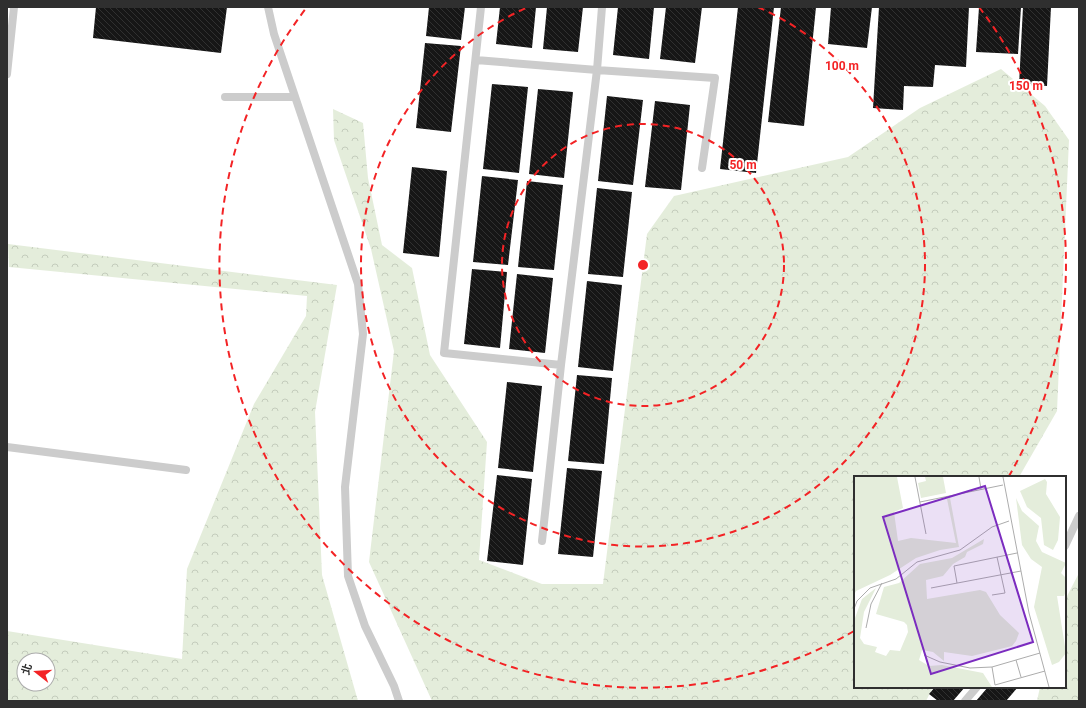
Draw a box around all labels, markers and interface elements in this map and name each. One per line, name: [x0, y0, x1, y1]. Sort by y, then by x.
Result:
text: 100 m: [825, 59, 859, 73]
text: 150 m: [1009, 79, 1043, 93]
text: 50 m: [729, 158, 757, 172]
centre of rings: [636, 258, 650, 272]
inset map: [854, 476, 1066, 688]
north arrow: [16, 652, 56, 692]
text: 北: [19, 662, 35, 676]

